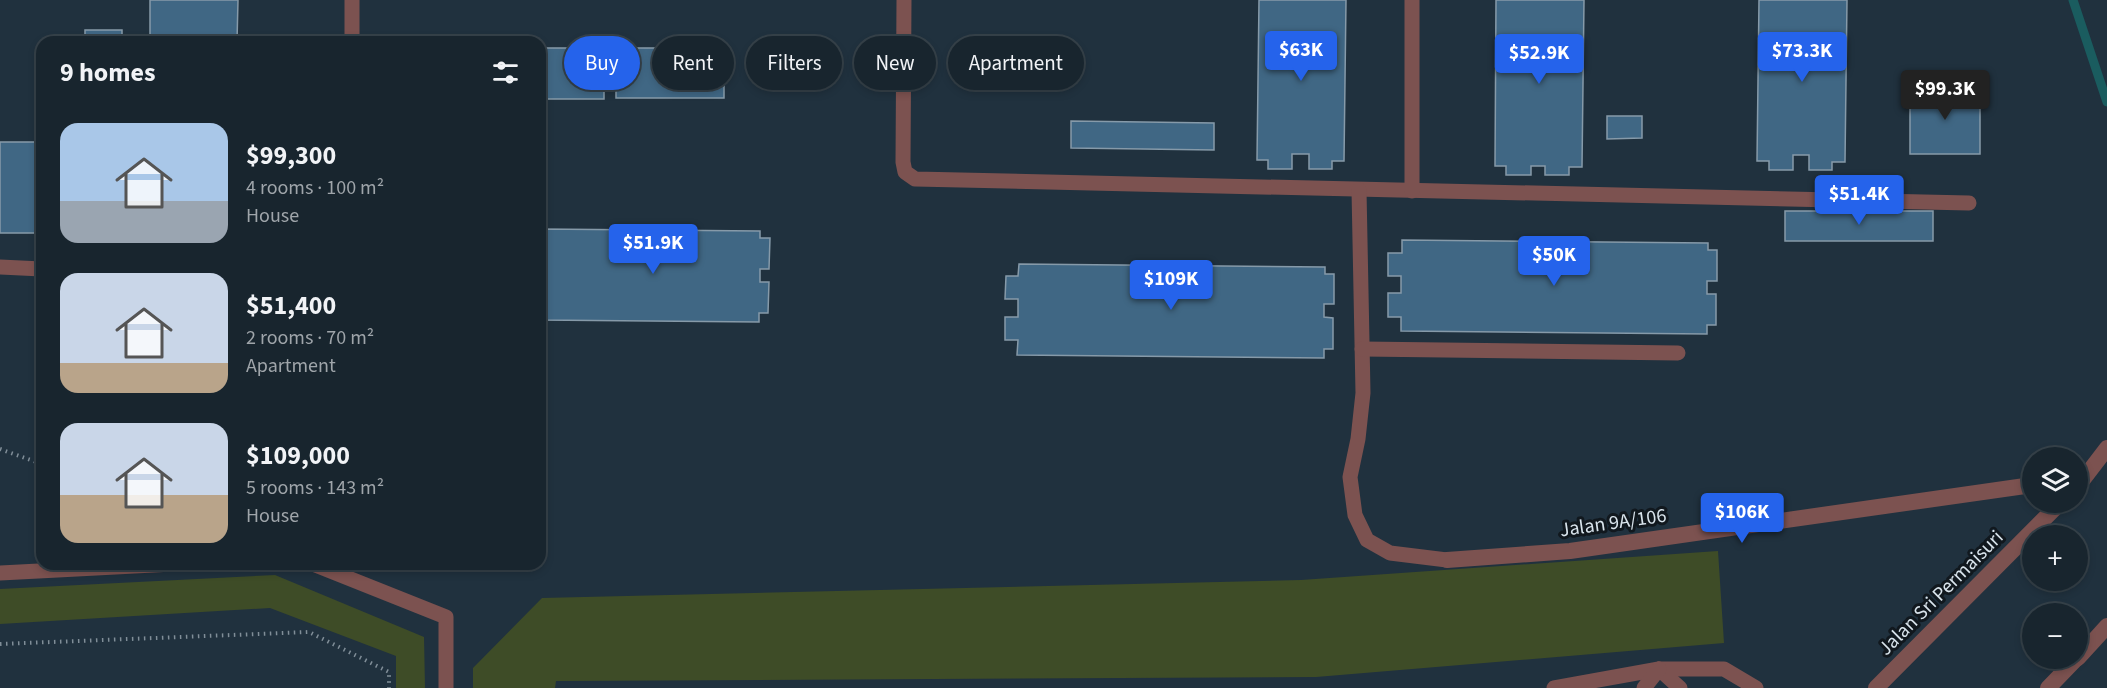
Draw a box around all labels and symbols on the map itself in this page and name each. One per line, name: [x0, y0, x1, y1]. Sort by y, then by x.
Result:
pin: $63K: [1265, 31, 1337, 82]
pin: $73.3K: [1753, 32, 1851, 83]
pin: $52.9K: [1490, 34, 1588, 85]
pin: $99.3K: [1896, 70, 1994, 121]
pin: $51.4K: [1810, 175, 1908, 226]
pin: $51.9K: [604, 224, 702, 275]
pin: $50K: [1518, 236, 1590, 287]
pin: $109K: [1129, 260, 1213, 311]
pin: $106K: [1700, 493, 1784, 544]
street label: Jalan 9A/106: [1558, 502, 1668, 544]
street label: Jalan Sri Permaisuri: [1872, 524, 2010, 662]

